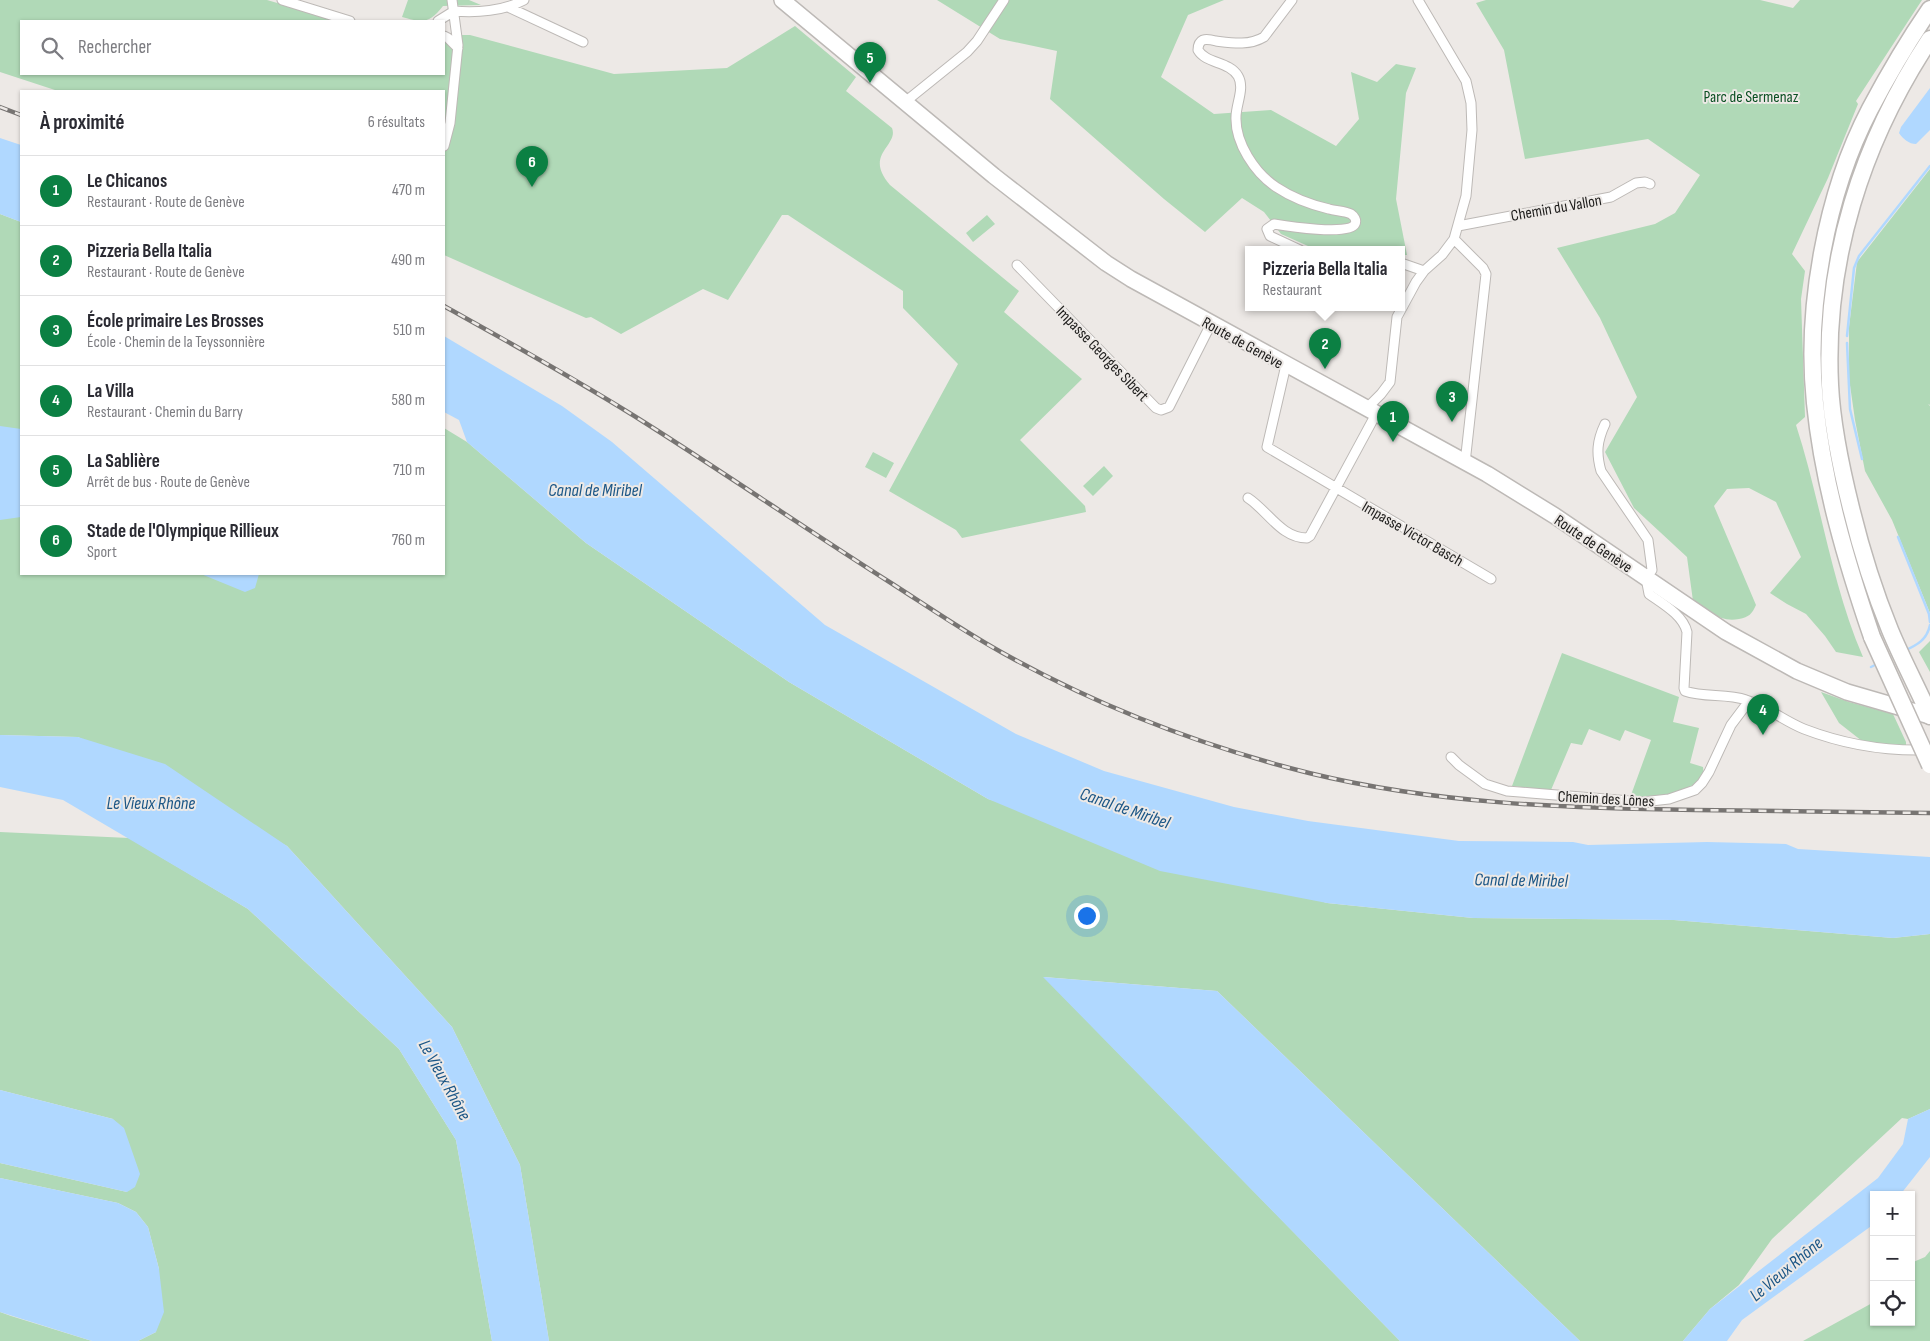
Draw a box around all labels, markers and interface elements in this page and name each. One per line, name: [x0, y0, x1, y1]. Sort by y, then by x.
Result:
search box: [20, 20, 445, 75]
icon: search: [38, 34, 66, 62]
text: Rechercher: [78, 36, 152, 59]
pin: 5: [854, 42, 886, 83]
park label: Parc de Sermenaz: [1704, 88, 1799, 107]
text: À proximité: [40, 110, 125, 135]
text: 6 résultats: [368, 113, 425, 132]
pin: 6: [516, 146, 548, 187]
text: Le Chicanos: [87, 170, 167, 193]
text: 1: [53, 181, 59, 200]
text: 470 m: [392, 181, 425, 200]
street label: Chemin du Vallon: [1509, 191, 1603, 226]
text: Restaurant · Route de Genève: [87, 193, 245, 212]
text: Pizzeria Bella Italia: [87, 240, 212, 263]
popup: [1245, 246, 1405, 311]
text: 2: [52, 251, 60, 270]
text: 490 m: [391, 251, 425, 270]
text: Pizzeria Bella Italia: [1263, 258, 1387, 281]
text: Restaurant · Route de Genève: [87, 263, 245, 282]
text: Restaurant: [1263, 281, 1322, 300]
street label: Impasse Georges Sibert: [1052, 302, 1152, 406]
text: École primaire Les Brosses: [87, 310, 264, 333]
street label: Route de Genève: [1198, 313, 1286, 373]
text: 3: [52, 321, 60, 340]
text: 510 m: [393, 321, 425, 340]
pin: 2: [1309, 328, 1341, 369]
text: École · Chemin de la Teyssonnière: [87, 333, 265, 352]
text: La Villa: [87, 380, 134, 403]
pin: 3: [1436, 381, 1468, 422]
text: 4: [52, 391, 60, 410]
text: 580 m: [392, 391, 425, 410]
pin: 1: [1377, 401, 1409, 442]
text: Restaurant · Chemin du Barry: [87, 403, 243, 422]
text: La Sablière: [87, 450, 160, 473]
text: 5: [52, 461, 60, 480]
text: 710 m: [393, 461, 425, 480]
text: Arrêt de bus · Route de Genève: [87, 473, 250, 492]
water label: Canal de Miribel: [548, 480, 642, 501]
street label: Impasse Victor Basch: [1358, 498, 1466, 571]
street label: Route de Genève: [1551, 511, 1636, 577]
text: Stade de l'Olympique Rillieux: [87, 520, 279, 543]
text: 6: [52, 531, 60, 550]
text: 760 m: [392, 531, 425, 550]
text: Sport: [87, 543, 117, 562]
pin: 4: [1747, 694, 1779, 735]
water label: Canal de Miribel: [1077, 783, 1173, 834]
street label: Chemin des Lônes: [1557, 787, 1655, 812]
water label: Le Vieux Rhône: [107, 793, 195, 814]
water label: Canal de Miribel: [1474, 869, 1569, 892]
your location: [1074, 903, 1100, 929]
water label: Le Vieux Rhône: [414, 1036, 475, 1124]
map controls: [1870, 1191, 1915, 1326]
button: +: [1870, 1191, 1915, 1236]
water label: Le Vieux Rhône: [1746, 1233, 1827, 1306]
button: −: [1870, 1236, 1915, 1281]
button: locate: [1870, 1281, 1915, 1326]

